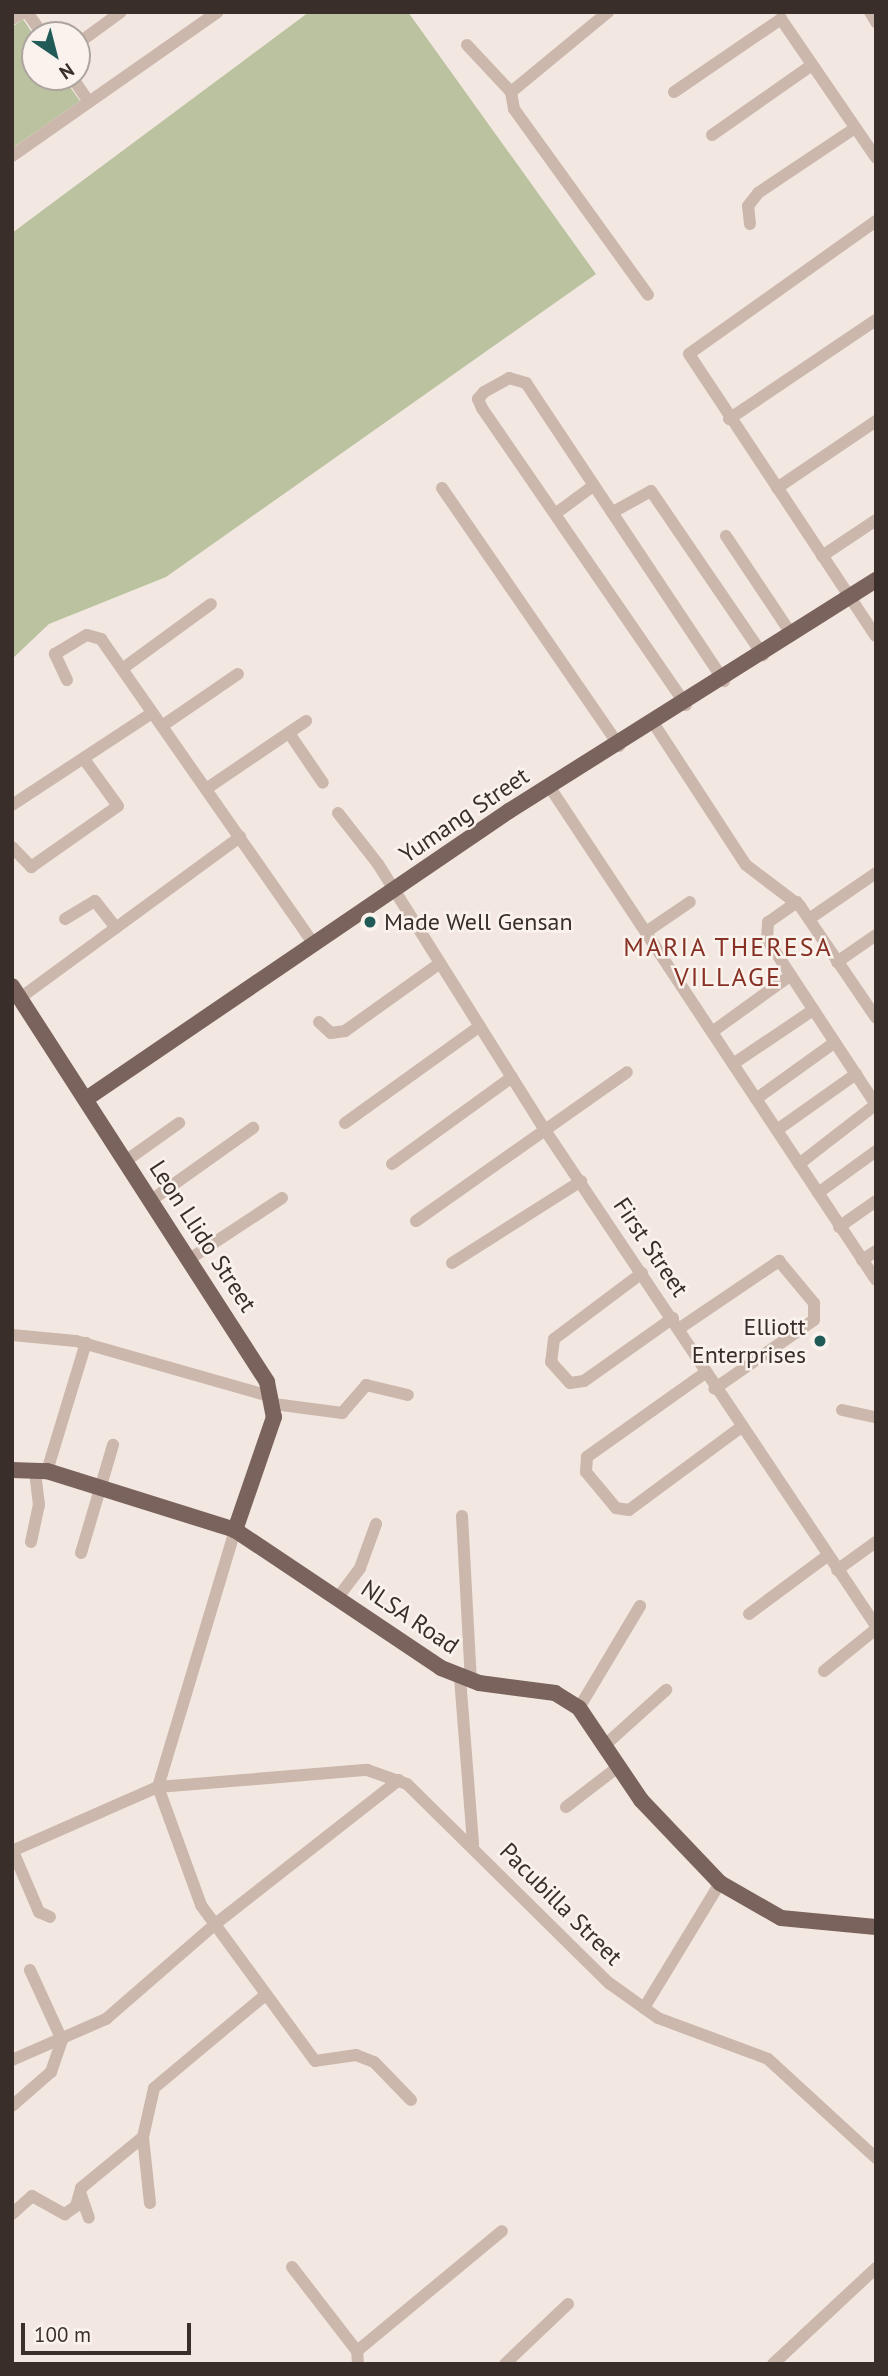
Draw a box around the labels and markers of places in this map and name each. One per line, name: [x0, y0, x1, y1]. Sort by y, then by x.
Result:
place label: Made Well Gensan: [384, 908, 573, 936]
marker: Made Well Gensan: [362, 914, 378, 930]
place label: Elliott Enterprises: [692, 1313, 806, 1369]
marker: Elliott Enterprises: [812, 1333, 828, 1349]

